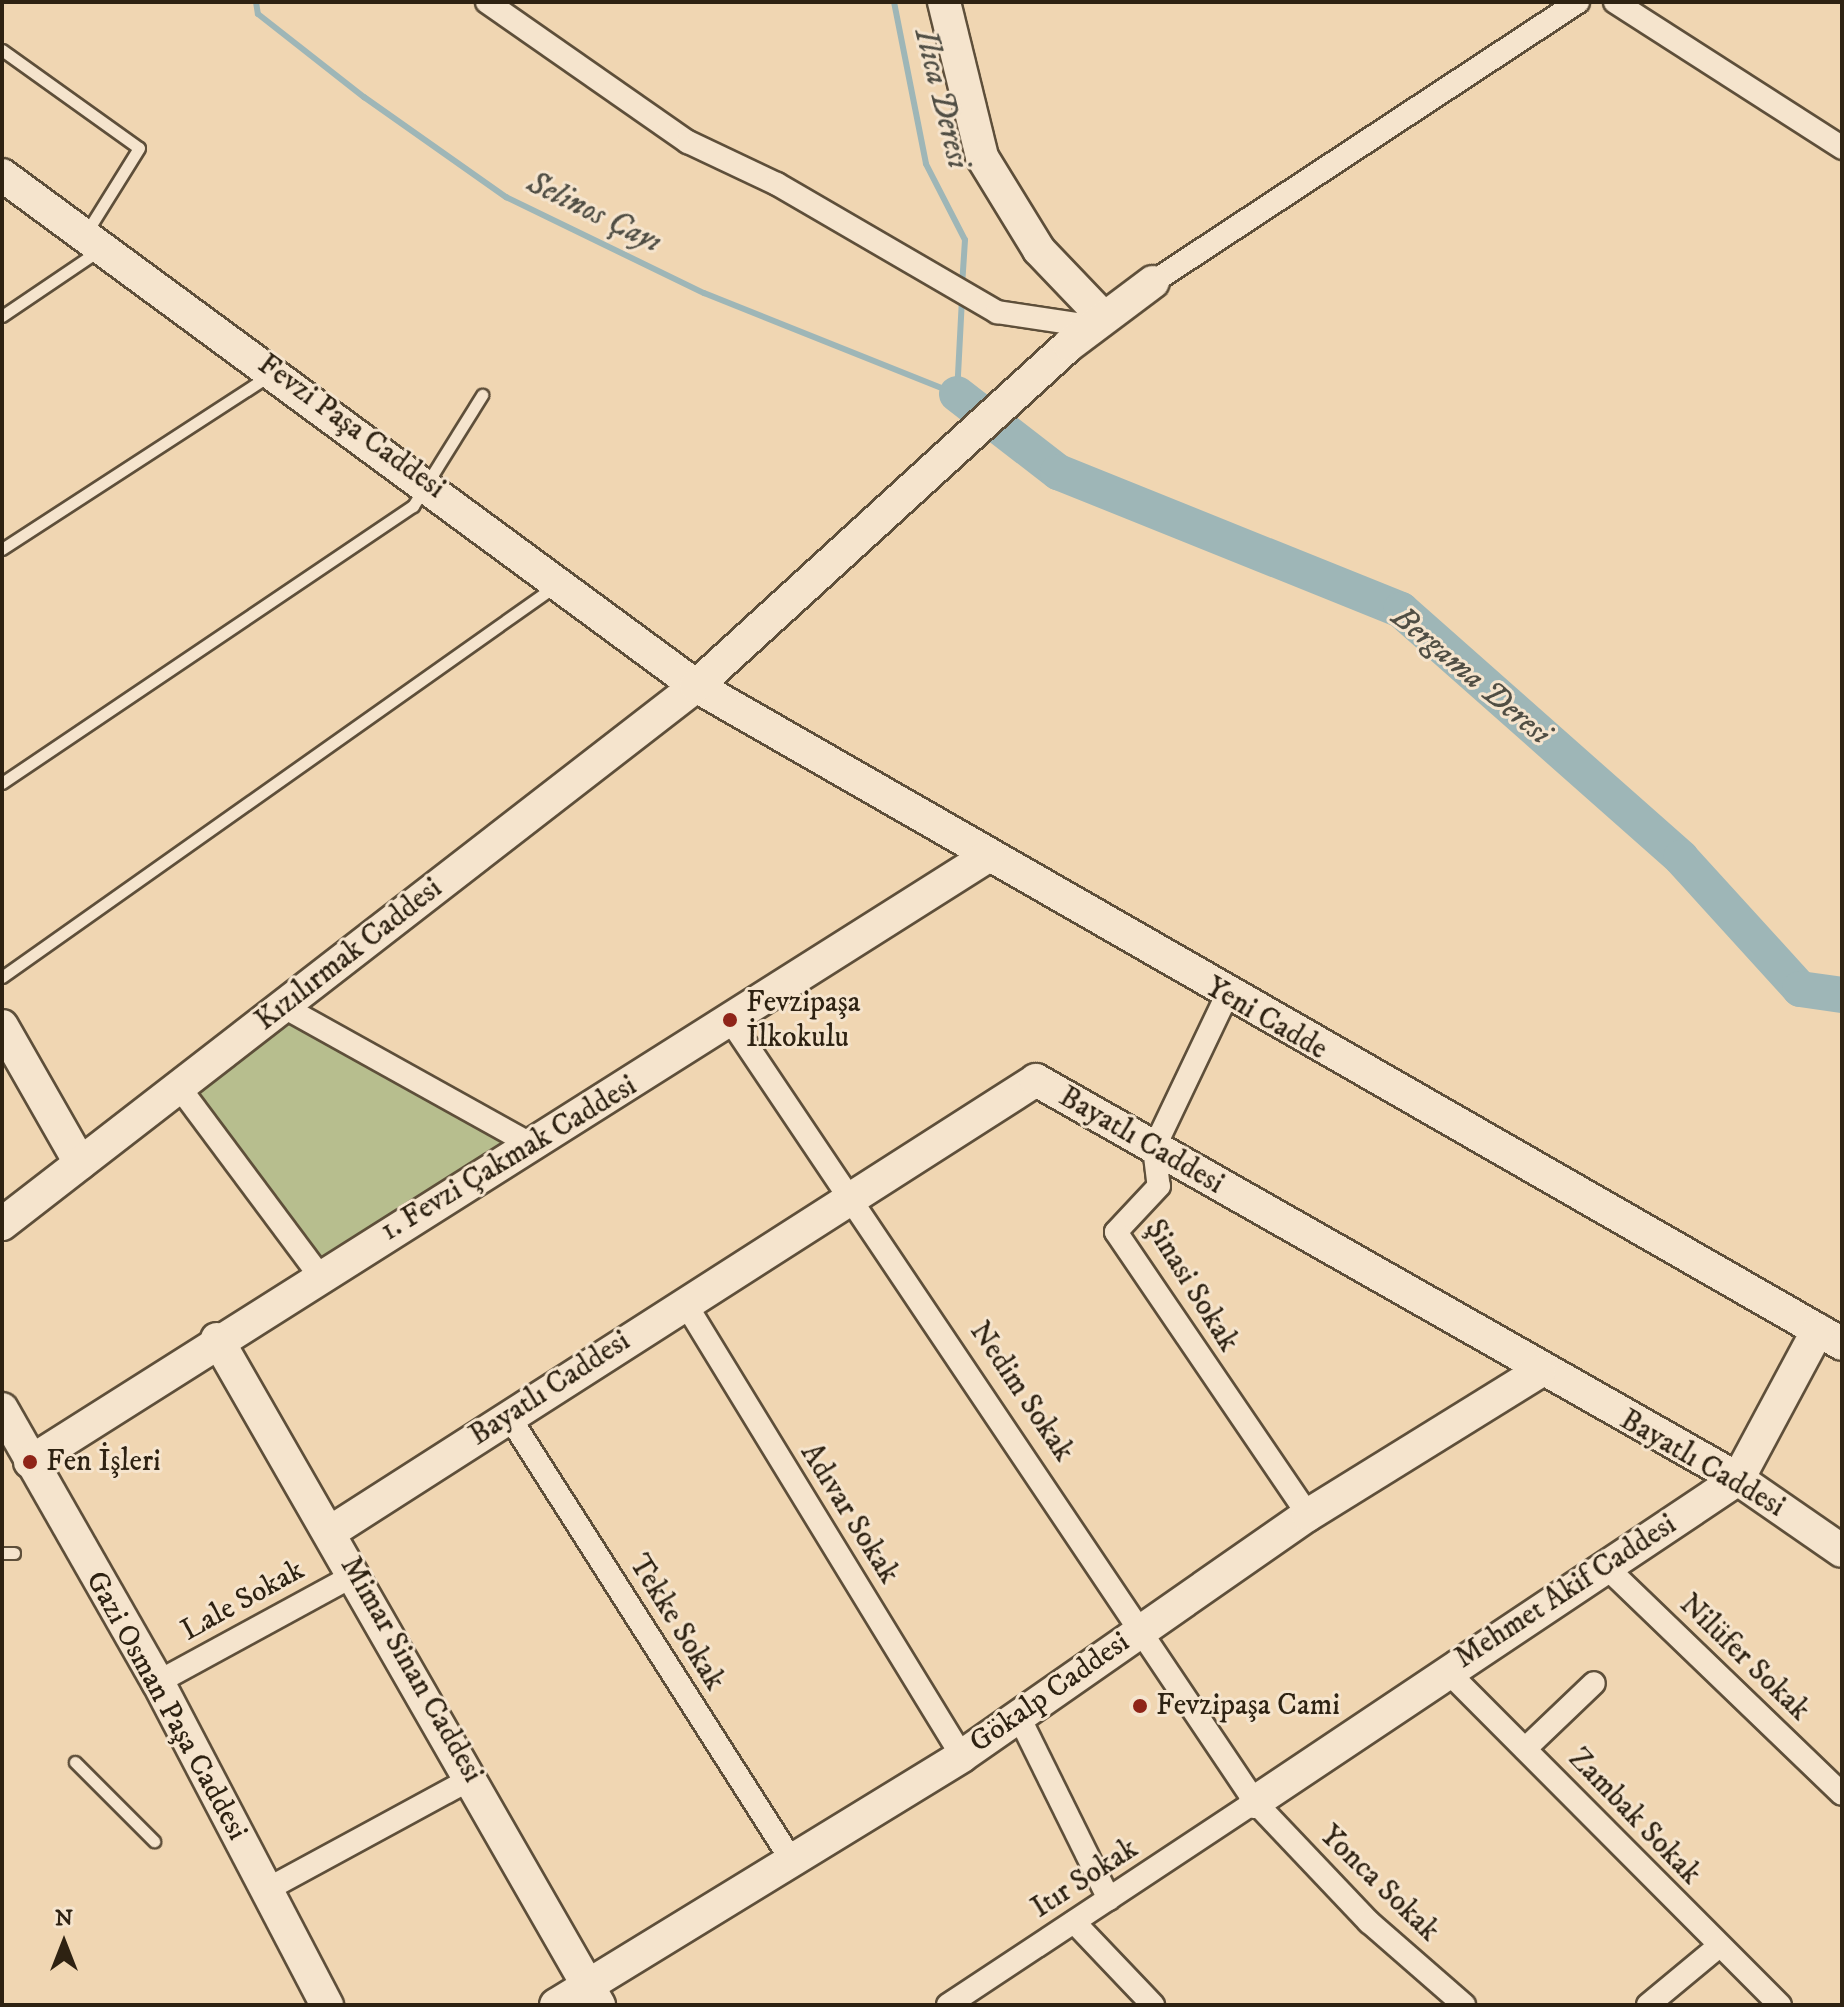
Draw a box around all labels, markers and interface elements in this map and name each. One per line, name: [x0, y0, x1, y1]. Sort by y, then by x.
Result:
water label: Ilıca Deresi: [905, 25, 977, 173]
water label: Selinos Çayı: [521, 164, 667, 262]
street label: Fevzi Paşa Caddesi: [250, 347, 452, 507]
water label: Bergama Deresi: [1384, 598, 1558, 754]
street label: Kızılırmak Caddesi: [249, 871, 449, 1039]
street label: Yeni Cadde: [1199, 970, 1333, 1068]
place label: Fevzipaşa İlkokulu: [746, 985, 861, 1056]
marker: Fevzipaşa İlkokulu: [721, 1011, 739, 1029]
street label: 1. Fevzi Çakmak Caddesi: [375, 1068, 643, 1250]
street label: Bayatlı Caddesi: [1052, 1079, 1230, 1203]
street label: Şinasi Sokak: [1136, 1213, 1246, 1359]
street label: Nedim Sokak: [961, 1315, 1081, 1469]
street label: Bayatlı Caddesi: [463, 1324, 637, 1454]
street label: Bayatlı Caddesi: [1613, 1402, 1791, 1526]
street label: Adıvar Sokak: [792, 1437, 906, 1591]
place label: Fen İşleri: [46, 1444, 161, 1480]
marker: Fen İşleri: [21, 1453, 39, 1471]
street label: Mehmet Akif Caddesi: [1449, 1507, 1683, 1677]
street label: Tekke Sokak: [620, 1549, 732, 1697]
street label: Mimar Sinan Caddesi: [332, 1551, 490, 1789]
street label: Lale Sokak: [175, 1553, 311, 1649]
street label: Gazi Osman Paşa Caddesi: [77, 1565, 255, 1847]
street label: Nilüfer Sokak: [1671, 1587, 1817, 1729]
street label: Gökalp Caddesi: [963, 1625, 1137, 1761]
place label: Fevzipaşa Cami: [1156, 1688, 1340, 1724]
marker: Fevzipaşa Cami: [1131, 1697, 1149, 1715]
street label: Zambak Sokak: [1560, 1741, 1708, 1893]
street label: Yonca Sokak: [1312, 1818, 1446, 1950]
street label: Itır Sokak: [1025, 1831, 1145, 1927]
north arrow: [24, 1903, 104, 1983]
text: N: [55, 1905, 73, 1932]

